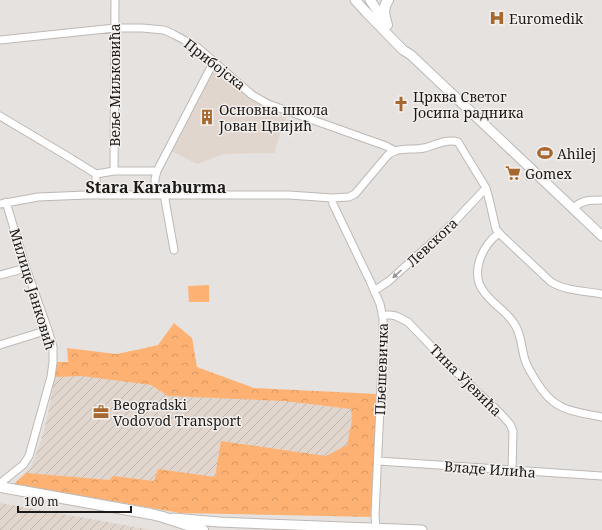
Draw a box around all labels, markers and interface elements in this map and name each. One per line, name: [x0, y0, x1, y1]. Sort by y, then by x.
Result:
hospital icon: Euromedik: [488, 9, 506, 27]
place label: Euromedik: [509, 9, 584, 28]
street label: Веље Миљковића: [105, 23, 124, 147]
street label: Прибојска: [180, 34, 250, 94]
place label: Црква Светог Јосипа радника: [412, 87, 524, 122]
church icon: Црква Светог Јосипа радника: [392, 95, 410, 113]
place label: Основна школа Јован Цвијић: [218, 100, 329, 135]
building icon: Основна школа Јован Цвијић: [198, 108, 216, 126]
sports icon: Ahilej: [536, 144, 554, 162]
place label: Ahilej: [557, 144, 596, 163]
supermarket icon: Gomex: [504, 164, 522, 182]
place label: Gomex: [525, 164, 573, 183]
district label: Stara Karaburma: [86, 176, 227, 198]
street label: Левскога: [402, 213, 462, 271]
street label: Милице Јанковић: [5, 226, 61, 352]
one-way arrow: [392, 269, 402, 278]
street label: Пљешевичка: [370, 322, 392, 416]
street label: Тина Ујевића: [426, 340, 506, 420]
place label: Beogradski Vodovod Transport: [113, 395, 241, 430]
office icon: Beogradski Vodovod Transport: [92, 403, 110, 421]
street label: Владе Илића: [443, 456, 537, 482]
scale bar: [18, 488, 131, 514]
text: 100 m: [24, 493, 59, 510]

